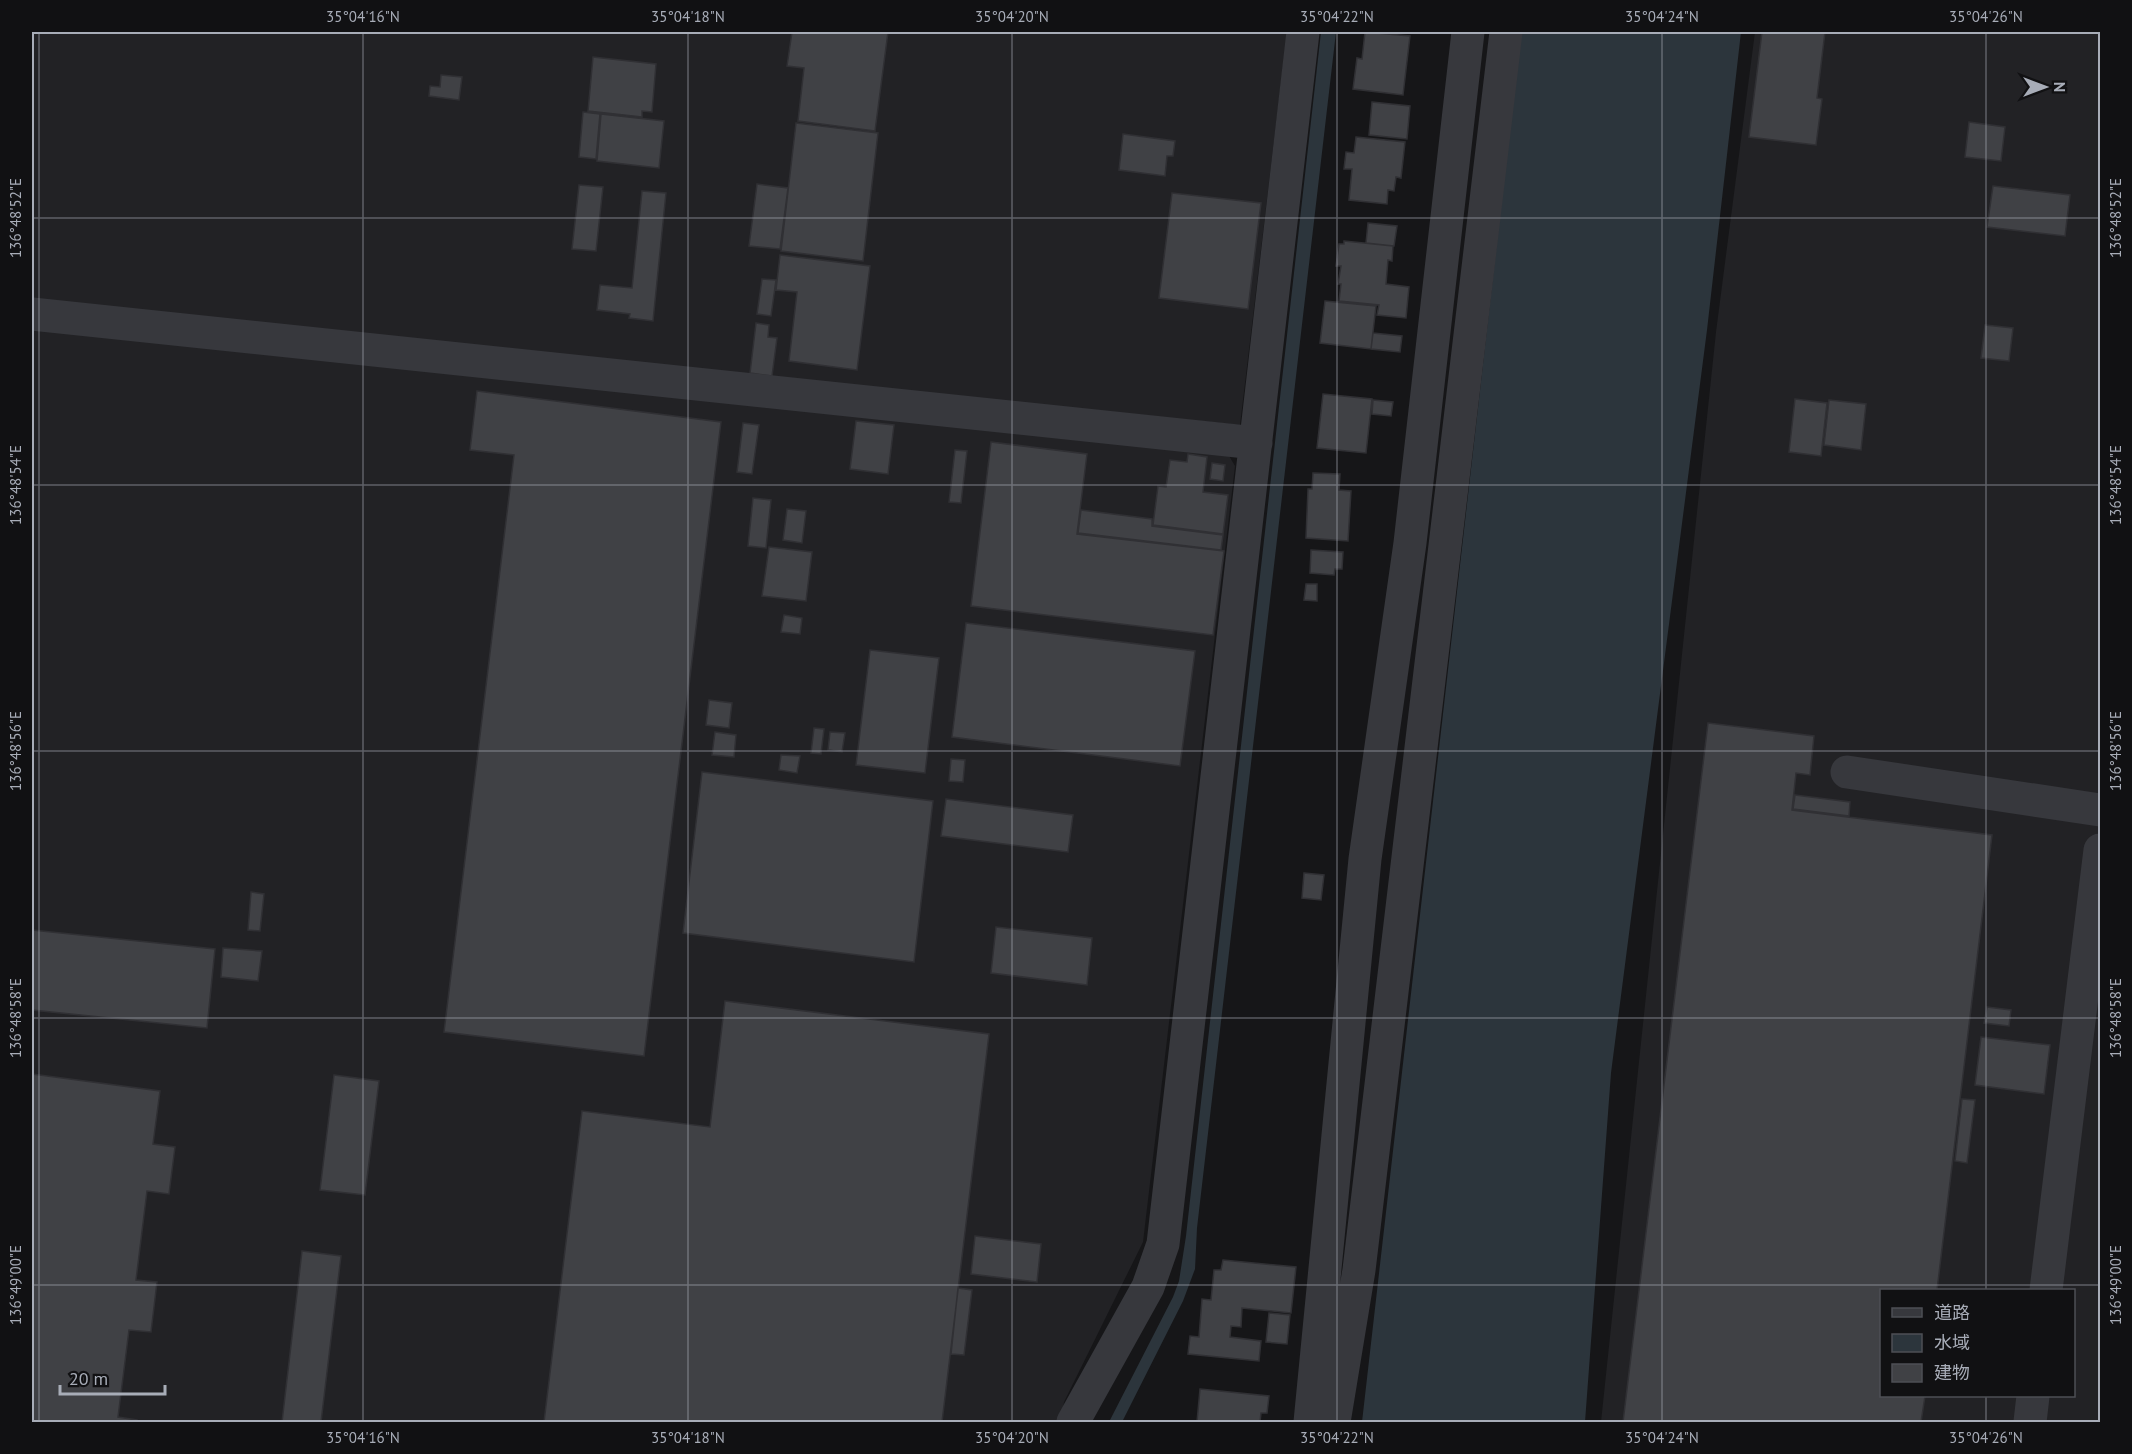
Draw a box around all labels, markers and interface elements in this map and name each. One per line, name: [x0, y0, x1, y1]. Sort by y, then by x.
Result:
text: 35°04'16"N: [326, 7, 400, 26]
text: 35°04'18"N: [651, 7, 725, 26]
text: 35°04'20"N: [975, 7, 1049, 26]
text: 35°04'22"N: [1300, 7, 1374, 26]
text: 35°04'24"N: [1625, 7, 1699, 26]
text: 35°04'26"N: [1949, 7, 2023, 26]
north arrow: [2015, 57, 2075, 117]
text: N: [2050, 82, 2070, 92]
text: 136°48'52"E: [6, 178, 25, 258]
text: 136°48'52"E: [2106, 178, 2125, 258]
text: 136°48'54"E: [6, 445, 25, 525]
text: 136°48'54"E: [2106, 445, 2125, 525]
text: 136°48'56"E: [6, 711, 25, 791]
text: 136°48'56"E: [2106, 711, 2125, 791]
text: 136°48'58"E: [6, 978, 25, 1058]
text: 136°48'58"E: [2106, 978, 2125, 1058]
text: 136°49'00"E: [6, 1245, 25, 1325]
text: 136°49'00"E: [2106, 1245, 2125, 1325]
legend: [1880, 1289, 2075, 1397]
text: 道路: [1934, 1301, 1970, 1324]
text: 水域: [1934, 1331, 1970, 1354]
scale bar: [60, 1358, 165, 1396]
text: 建物: [1934, 1361, 1970, 1384]
text: 20 m: [69, 1367, 108, 1390]
text: 35°04'16"N: [326, 1428, 400, 1447]
text: 35°04'18"N: [651, 1428, 725, 1447]
text: 35°04'20"N: [975, 1428, 1049, 1447]
text: 35°04'22"N: [1300, 1428, 1374, 1447]
text: 35°04'24"N: [1625, 1428, 1699, 1447]
text: 35°04'26"N: [1949, 1428, 2023, 1447]

